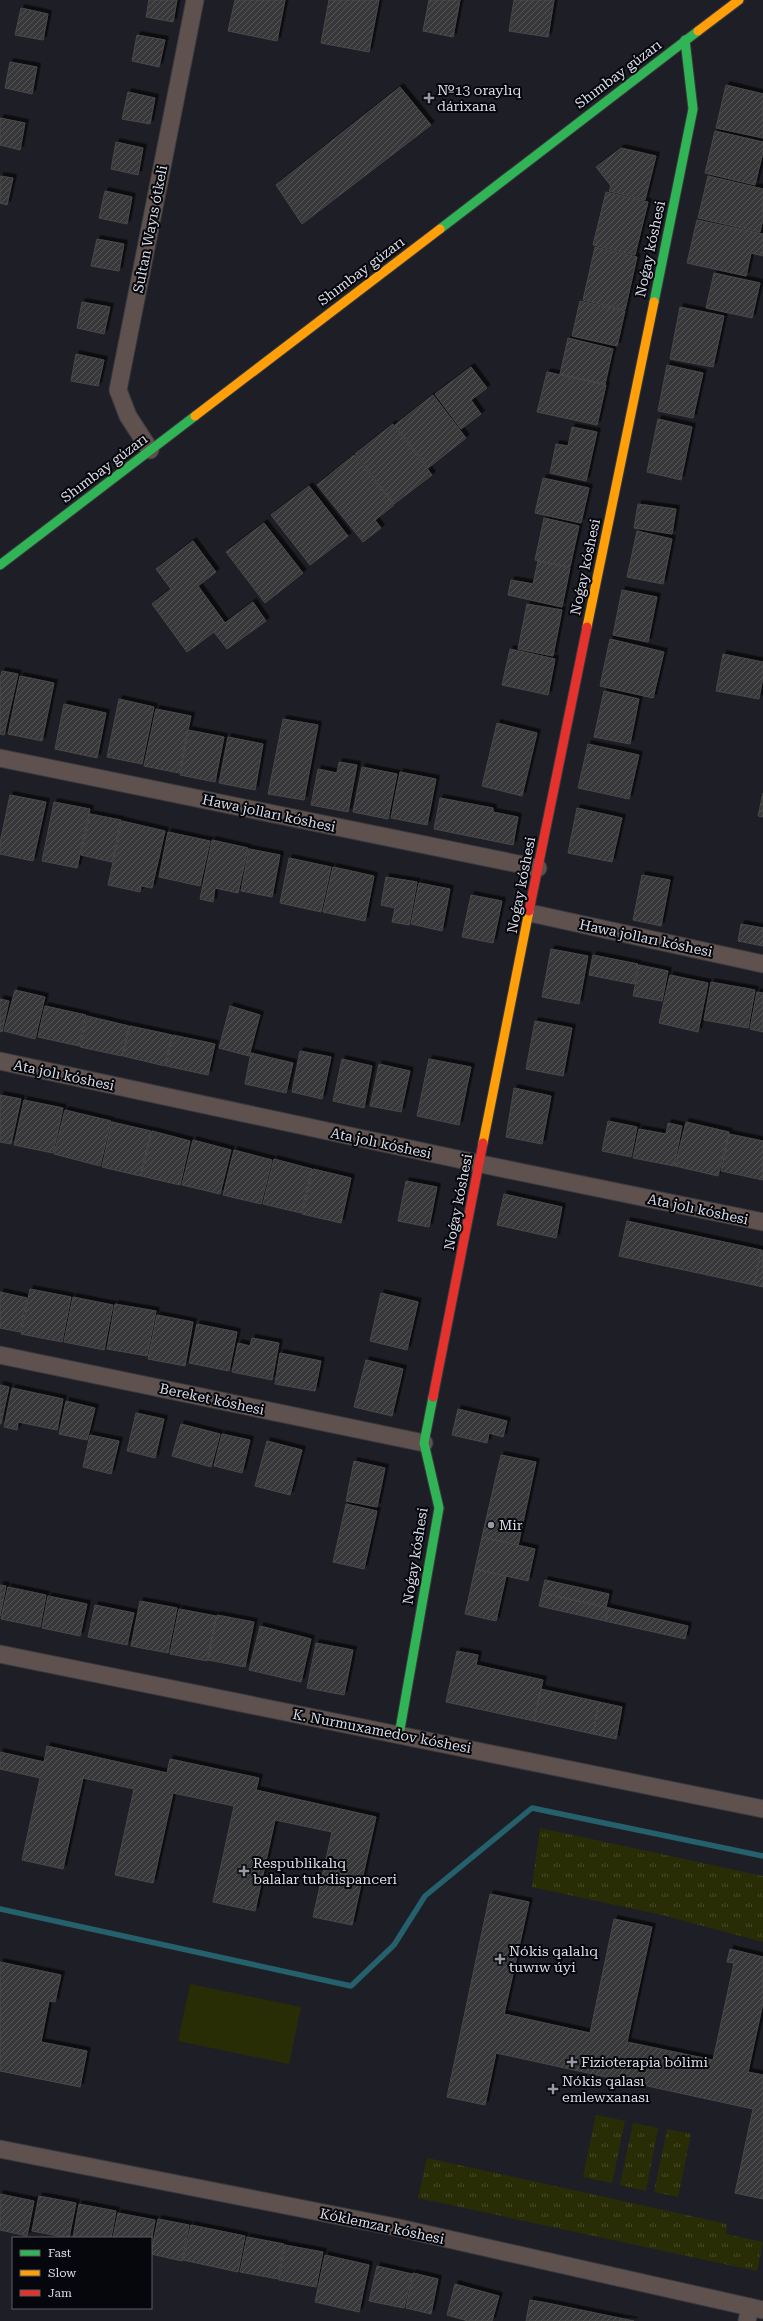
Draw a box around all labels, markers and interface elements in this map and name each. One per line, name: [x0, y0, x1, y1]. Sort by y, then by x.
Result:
street label: Shımbay gúzarı: [572, 36, 665, 112]
place label: №13 oraylıq dárixana: [437, 82, 521, 114]
marker: №13 oraylıq dárixana: [424, 93, 434, 103]
street label: Sultan Wayıs ótkeli: [130, 163, 170, 294]
street label: Noǵay kóshesi: [632, 199, 668, 299]
street label: Shımbay gúzarı: [315, 233, 408, 309]
street label: Shımbay gúzarı: [58, 430, 151, 506]
street label: Noǵay kóshesi: [567, 517, 603, 617]
street label: Hawa jolları kóshesi: [201, 791, 338, 835]
street label: Noǵay kóshesi: [504, 835, 538, 935]
street label: Hawa jolları kóshesi: [578, 916, 715, 960]
street label: Ata jolı kóshesi: [12, 1057, 116, 1094]
street label: Ata jolı kóshesi: [329, 1125, 433, 1162]
street label: Noǵay kóshesi: [441, 1152, 475, 1252]
street label: Ata jolı kóshesi: [646, 1191, 750, 1228]
street label: Bereket kóshesi: [158, 1380, 266, 1418]
street label: Noǵay kóshesi: [399, 1506, 431, 1606]
place label: Mir: [499, 1517, 523, 1533]
marker: Mir: [486, 1520, 496, 1530]
street label: K. Nurmuxamedov kóshesi: [291, 1706, 473, 1756]
place label: Respublikalıq balalar tubdispanceri: [253, 1855, 398, 1887]
marker: Respublikalıq balalar tubdispanceri: [238, 1865, 250, 1877]
place label: Nókis qalalıq tuwıw úyi: [509, 1943, 598, 1975]
marker: Nókis qalalıq tuwıw úyi: [494, 1953, 506, 1965]
place label: Fizioterapia bólimi: [581, 2054, 708, 2070]
marker: Fizioterapia bólimi: [566, 2056, 578, 2068]
place label: Nókis qalası emlewxanası: [562, 2073, 650, 2105]
marker: Nókis qalası emlewxanası: [547, 2083, 559, 2095]
street label: Kóklemzar kóshesi: [318, 2205, 446, 2247]
legend: [12, 2237, 152, 2309]
text: Fast: [48, 2246, 72, 2260]
text: Slow: [48, 2266, 76, 2280]
text: Jam: [48, 2286, 72, 2300]

